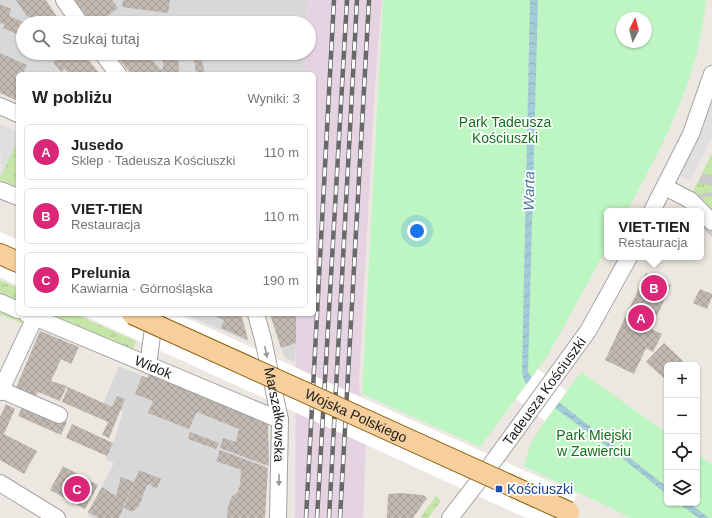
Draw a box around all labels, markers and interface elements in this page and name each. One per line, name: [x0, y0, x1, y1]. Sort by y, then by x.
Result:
north arrow: [616, 12, 652, 48]
search box: [16, 16, 316, 60]
icon: search: [30, 27, 52, 49]
text: Szukaj tutaj: [62, 30, 140, 47]
text: W pobliżu: [32, 88, 112, 107]
text: Wyniki: 3: [247, 91, 300, 106]
park label: Park Tadeusza Kościuszki: [459, 114, 551, 146]
text: Jusedo: [71, 136, 124, 153]
text: A: [41, 145, 51, 160]
text: 110 m: [264, 145, 299, 160]
text: Sklep · Tadeusza Kościuszki: [71, 153, 236, 168]
water label: Warta: [520, 171, 537, 211]
text: VIET-TIEN: [71, 200, 143, 217]
popup: [604, 208, 704, 260]
text: B: [41, 209, 51, 224]
text: 110 m: [264, 209, 299, 224]
text: Restauracja: [71, 217, 140, 232]
text: VIET-TIEN: [618, 218, 690, 235]
your location: [407, 221, 427, 241]
text: Restauracja: [618, 235, 688, 250]
text: Prelunia: [71, 264, 130, 281]
text: C: [41, 273, 51, 288]
text: 190 m: [263, 273, 299, 288]
pin: B: [641, 273, 667, 303]
text: Kawiarnia · Górnośląska: [71, 281, 213, 296]
pin: A: [628, 303, 654, 333]
street label: Tadeusza Kościuszki: [500, 334, 589, 449]
one-way arrow: [263, 346, 269, 358]
street label: Widok: [132, 352, 175, 382]
map controls: [664, 362, 700, 506]
button: +: [664, 362, 700, 398]
street label: Marszałkowska: [261, 366, 289, 463]
street label: Wojska Polskiego: [303, 385, 410, 446]
button: −: [664, 398, 700, 434]
park label: Park Miejski w Zawierciu: [556, 427, 632, 459]
button: locate: [664, 434, 700, 470]
button: layers: [664, 470, 700, 506]
pin: C: [64, 474, 90, 504]
one-way arrow: [276, 474, 282, 487]
place label: Kościuszki: [507, 481, 573, 497]
marker: Kościuszki: [494, 484, 504, 494]

